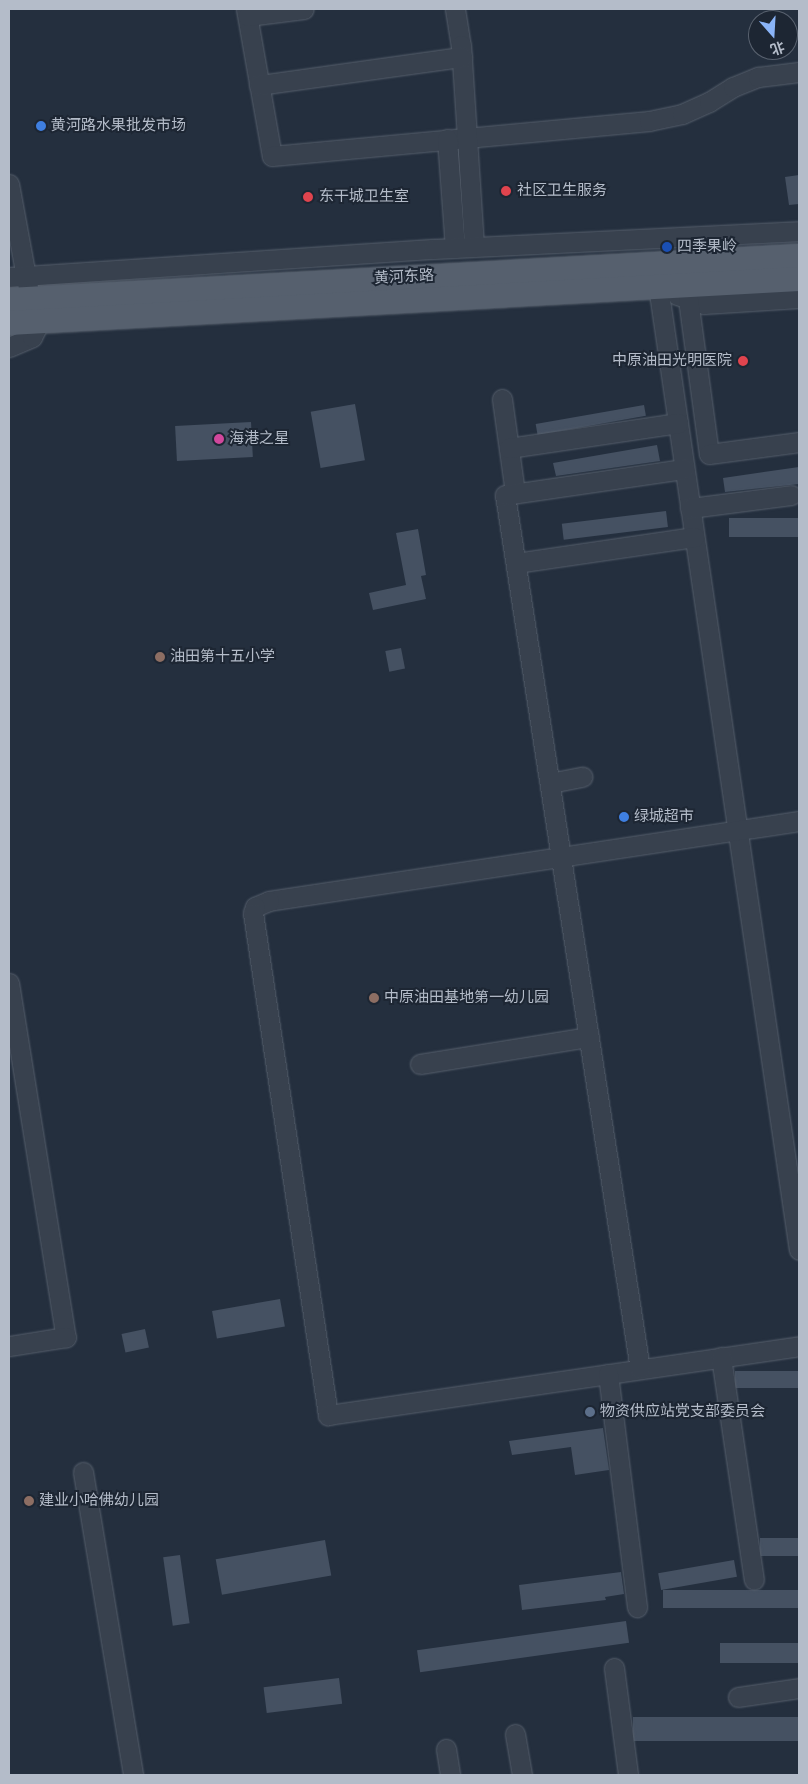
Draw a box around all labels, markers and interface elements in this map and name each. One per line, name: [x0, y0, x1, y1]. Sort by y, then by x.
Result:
north arrow: [748, 10, 798, 60]
text: 北: [768, 38, 787, 58]
place label: 黄河路水果批发市场: [51, 117, 186, 135]
marker: 黄河路水果批发市场: [35, 120, 47, 132]
place label: 社区卫生服务: [517, 182, 607, 200]
marker: 社区卫生服务: [499, 184, 513, 198]
place label: 东干城卫生室: [319, 188, 409, 206]
marker: 东干城卫生室: [301, 190, 315, 204]
place label: 四季果岭: [677, 238, 737, 256]
marker: 四季果岭: [661, 241, 673, 253]
street label: 黄河东路: [374, 266, 434, 288]
place label: 中原油田光明医院: [612, 352, 732, 370]
marker: 中原油田光明医院: [736, 354, 750, 368]
place label: 海港之星: [229, 430, 289, 448]
marker: 海港之星: [213, 433, 225, 445]
place label: 油田第十五小学: [170, 648, 275, 666]
marker: 油田第十五小学: [154, 651, 166, 663]
place label: 绿城超市: [634, 808, 694, 826]
marker: 绿城超市: [618, 811, 630, 823]
place label: 中原油田基地第一幼儿园: [384, 989, 549, 1007]
marker: 中原油田基地第一幼儿园: [368, 992, 380, 1004]
place label: 物资供应站党支部委员会: [600, 1403, 765, 1421]
marker: 物资供应站党支部委员会: [584, 1406, 596, 1418]
place label: 建业小哈佛幼儿园: [39, 1492, 159, 1510]
marker: 建业小哈佛幼儿园: [23, 1495, 35, 1507]

